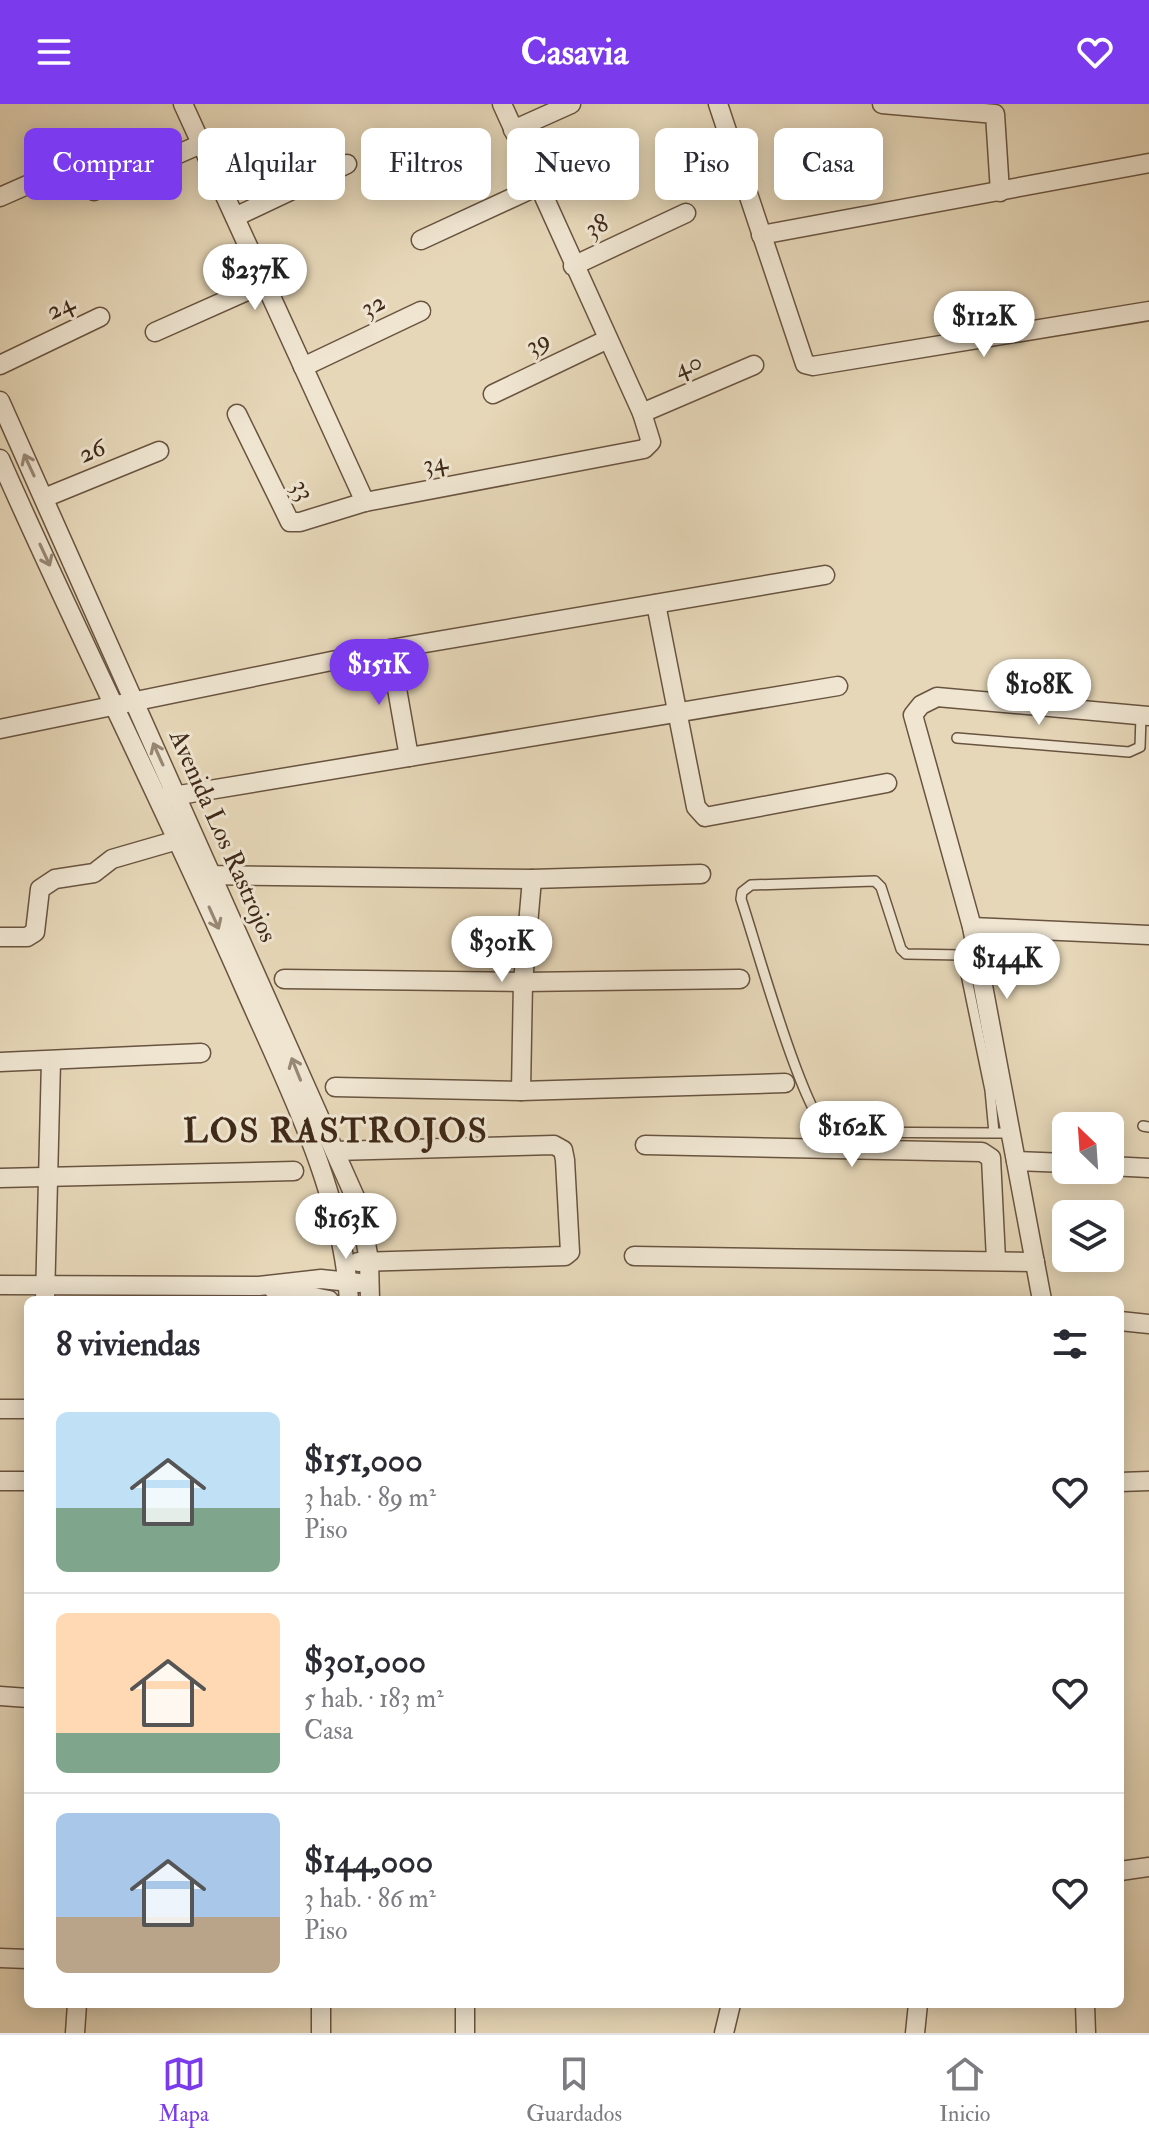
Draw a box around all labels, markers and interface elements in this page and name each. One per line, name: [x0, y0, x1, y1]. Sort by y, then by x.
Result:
icon: menu: [32, 30, 76, 74]
text: Casavia: [521, 30, 628, 75]
icon: heart: [1073, 30, 1117, 74]
chip: Comprar: [24, 128, 182, 200]
chip: Alquilar: [198, 128, 345, 200]
chip: Filtros: [361, 128, 491, 200]
chip: Nuevo: [507, 128, 639, 200]
chip: Piso: [655, 128, 758, 200]
chip: Casa: [774, 128, 883, 200]
street label: 38: [580, 207, 614, 245]
pin: $237K: [199, 244, 311, 312]
text: $237K: [221, 254, 289, 286]
street label: 24: [41, 286, 80, 327]
street label: 32: [356, 286, 390, 324]
pin: $112K: [928, 291, 1040, 359]
text: $112K: [952, 301, 1016, 333]
street label: 39: [521, 324, 555, 362]
street label: 40: [669, 345, 707, 385]
street label: 26: [74, 431, 112, 471]
street label: 34: [420, 445, 451, 481]
one-way arrow: [21, 453, 36, 477]
street label: 33: [284, 474, 322, 506]
one-way arrow: [38, 543, 53, 567]
pin: $151K: [323, 639, 435, 707]
text: $151K: [348, 649, 410, 681]
pin: $108K: [983, 659, 1095, 727]
text: $108K: [1005, 669, 1073, 701]
street label: Avenida Los Rastrojos: [161, 724, 284, 947]
one-way arrow: [150, 742, 165, 766]
one-way arrow: [207, 905, 222, 930]
pin: $301K: [446, 916, 558, 984]
text: $301K: [469, 926, 535, 958]
pin: $144K: [951, 933, 1063, 1001]
text: $144K: [972, 943, 1042, 975]
one-way arrow: [287, 1057, 302, 1082]
pin: $162K: [796, 1101, 908, 1169]
district label: LOS RASTROJOS: [183, 1110, 489, 1153]
text: $162K: [818, 1111, 886, 1143]
north arrow: [1052, 1112, 1124, 1184]
map controls: [1052, 1112, 1124, 1272]
pin: $163K: [290, 1193, 402, 1261]
button: layers: [1052, 1200, 1124, 1272]
text: $163K: [313, 1203, 379, 1235]
icon: filters: [1048, 1322, 1092, 1366]
text: 8 viviendas: [56, 1323, 200, 1366]
text: $151,000: [304, 1439, 423, 1482]
icon: home: [120, 1444, 216, 1540]
icon: heart: [1048, 1470, 1092, 1514]
text: 3 hab. · 89 m²: [304, 1482, 436, 1514]
text: Piso: [304, 1514, 347, 1546]
text: $301,000: [304, 1640, 426, 1683]
icon: home: [120, 1645, 216, 1741]
icon: heart: [1048, 1671, 1092, 1715]
text: 5 hab. · 183 m²: [304, 1683, 444, 1715]
text: Casa: [304, 1715, 353, 1747]
text: $144,000: [304, 1840, 433, 1883]
icon: home: [120, 1845, 216, 1941]
icon: heart: [1048, 1871, 1092, 1915]
text: 3 hab. · 86 m²: [304, 1883, 436, 1915]
text: Piso: [304, 1915, 347, 1947]
tab: Mapa: [159, 2052, 209, 2128]
tab: Guardados: [526, 2052, 622, 2128]
tab: Inicio: [939, 2052, 990, 2128]

